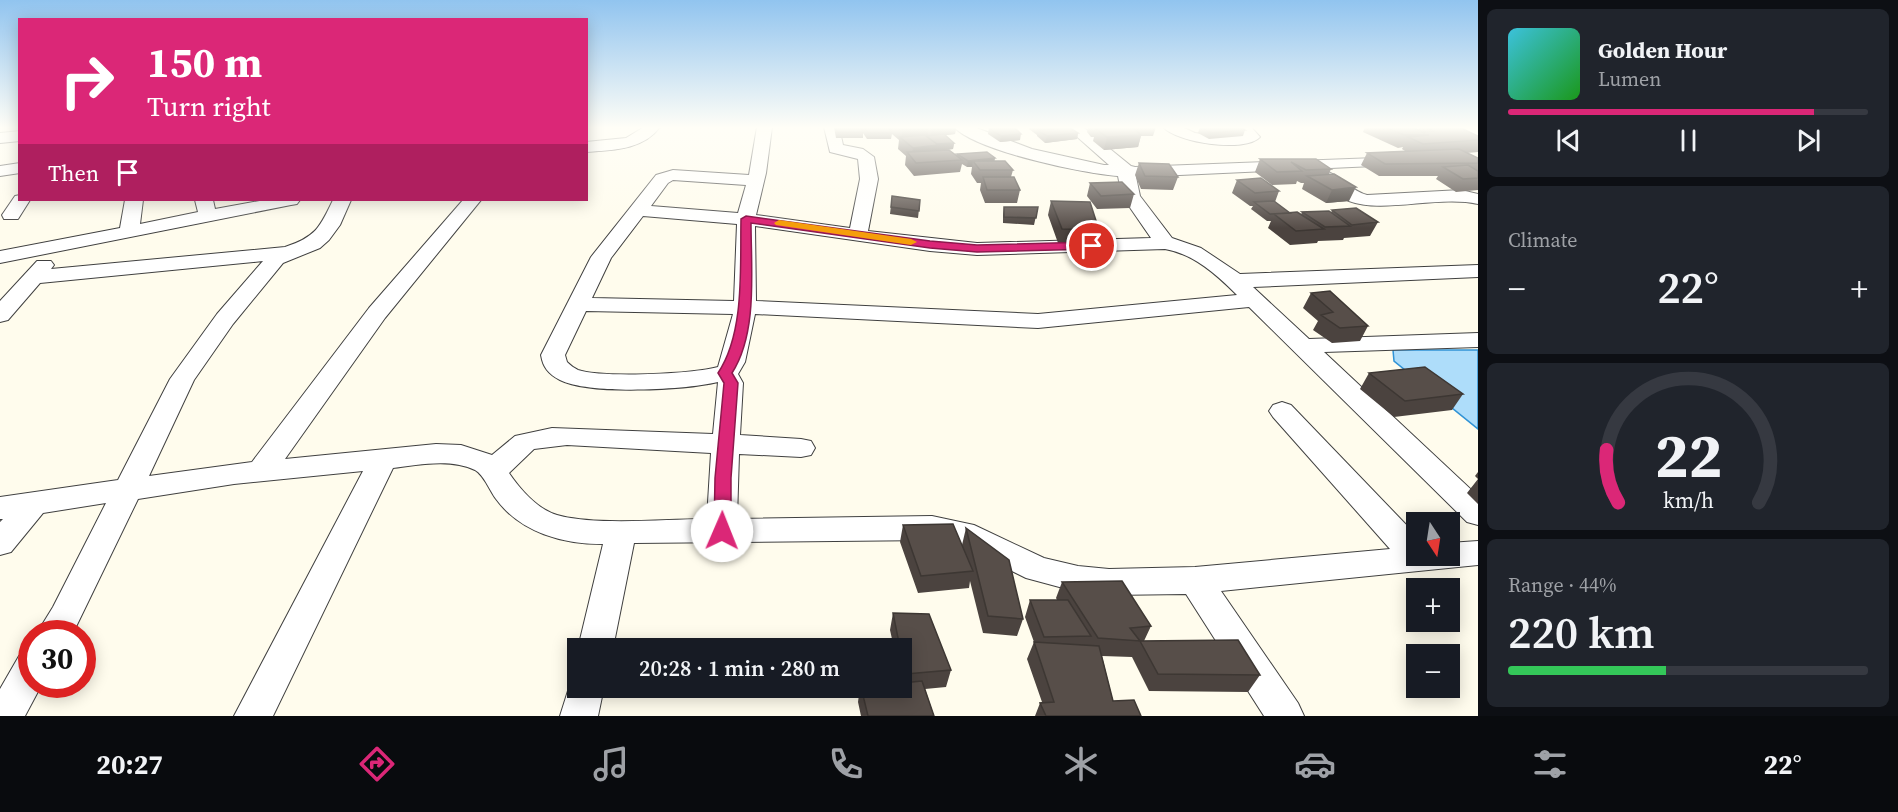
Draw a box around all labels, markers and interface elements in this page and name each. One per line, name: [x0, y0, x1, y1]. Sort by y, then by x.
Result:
text: 150 m: [147, 33, 262, 91]
text: Golden Hour: [1598, 35, 1727, 65]
icon: right: [48, 42, 126, 120]
text: Lumen: [1598, 65, 1661, 93]
text: Turn right: [147, 88, 271, 125]
icon: previous: [1552, 124, 1585, 157]
icon: pause: [1672, 124, 1705, 157]
icon: next: [1792, 124, 1825, 157]
icon: arrive: [111, 156, 144, 189]
text: Then: [48, 158, 99, 188]
pin: [1066, 220, 1117, 271]
text: Climate: [1508, 226, 1577, 254]
icon: arrive: [1075, 229, 1108, 262]
text: 22°: [1657, 256, 1719, 318]
text: −: [1508, 266, 1526, 311]
text: +: [1851, 266, 1868, 311]
text: 22: [1654, 413, 1722, 499]
text: km/h: [1662, 487, 1714, 516]
position arrow: [690, 499, 754, 563]
north arrow: [1406, 512, 1460, 566]
map controls: [1406, 512, 1460, 698]
text: Range · 44%: [1508, 571, 1617, 599]
button: +: [1406, 578, 1460, 632]
text: 220 km: [1508, 601, 1655, 663]
speed limit sign: 30: [18, 620, 96, 698]
button: −: [1406, 644, 1460, 698]
text: 20:28 · 1 min · 280 m: [639, 653, 840, 683]
icon: directions: [356, 743, 398, 785]
icon: music: [590, 743, 632, 785]
icon: phone: [825, 743, 867, 785]
icon: climate: [1060, 743, 1102, 785]
icon: car: [1294, 743, 1336, 785]
icon: filters: [1529, 743, 1571, 785]
text: 20:27: [96, 746, 163, 783]
text: 22°: [1763, 746, 1802, 783]

